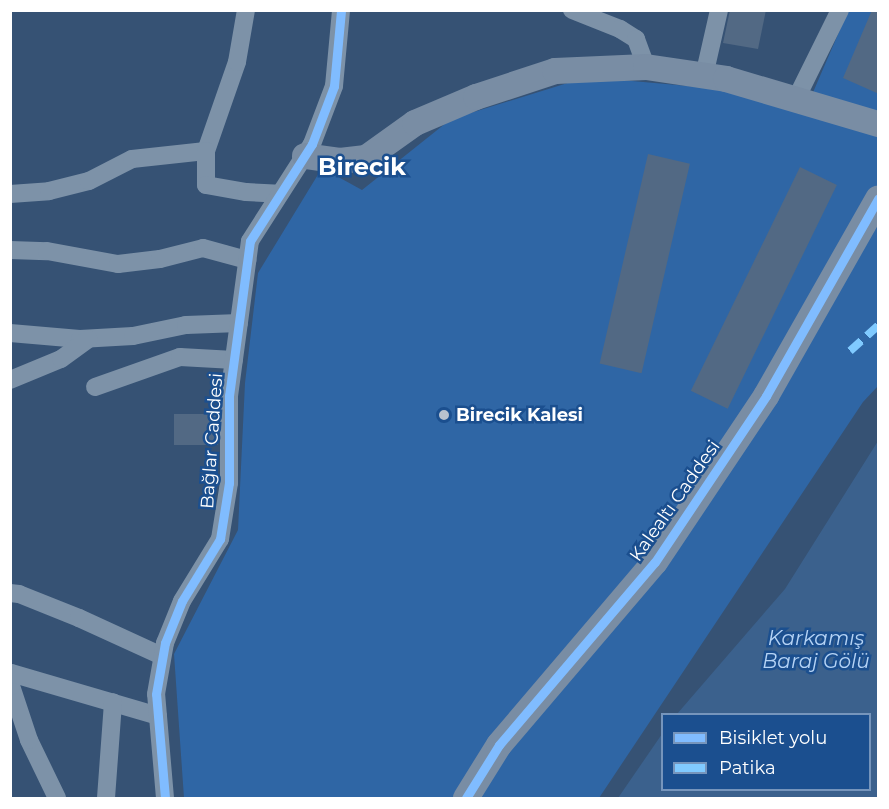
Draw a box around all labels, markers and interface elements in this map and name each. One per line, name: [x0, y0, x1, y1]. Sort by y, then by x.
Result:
district label: Birecik: [318, 153, 406, 181]
street label: Bağlar Caddesi: [196, 372, 228, 510]
place label: Birecik Kalesi: [456, 404, 583, 426]
marker: Birecik Kalesi: [437, 408, 451, 422]
street label: Kalealtı Caddesi: [625, 436, 725, 566]
water label: Karkamış Baraj Gölü: [762, 627, 870, 674]
legend: [661, 713, 871, 791]
text: Bisiklet yolu: [719, 727, 827, 749]
text: Patika: [719, 757, 776, 779]

